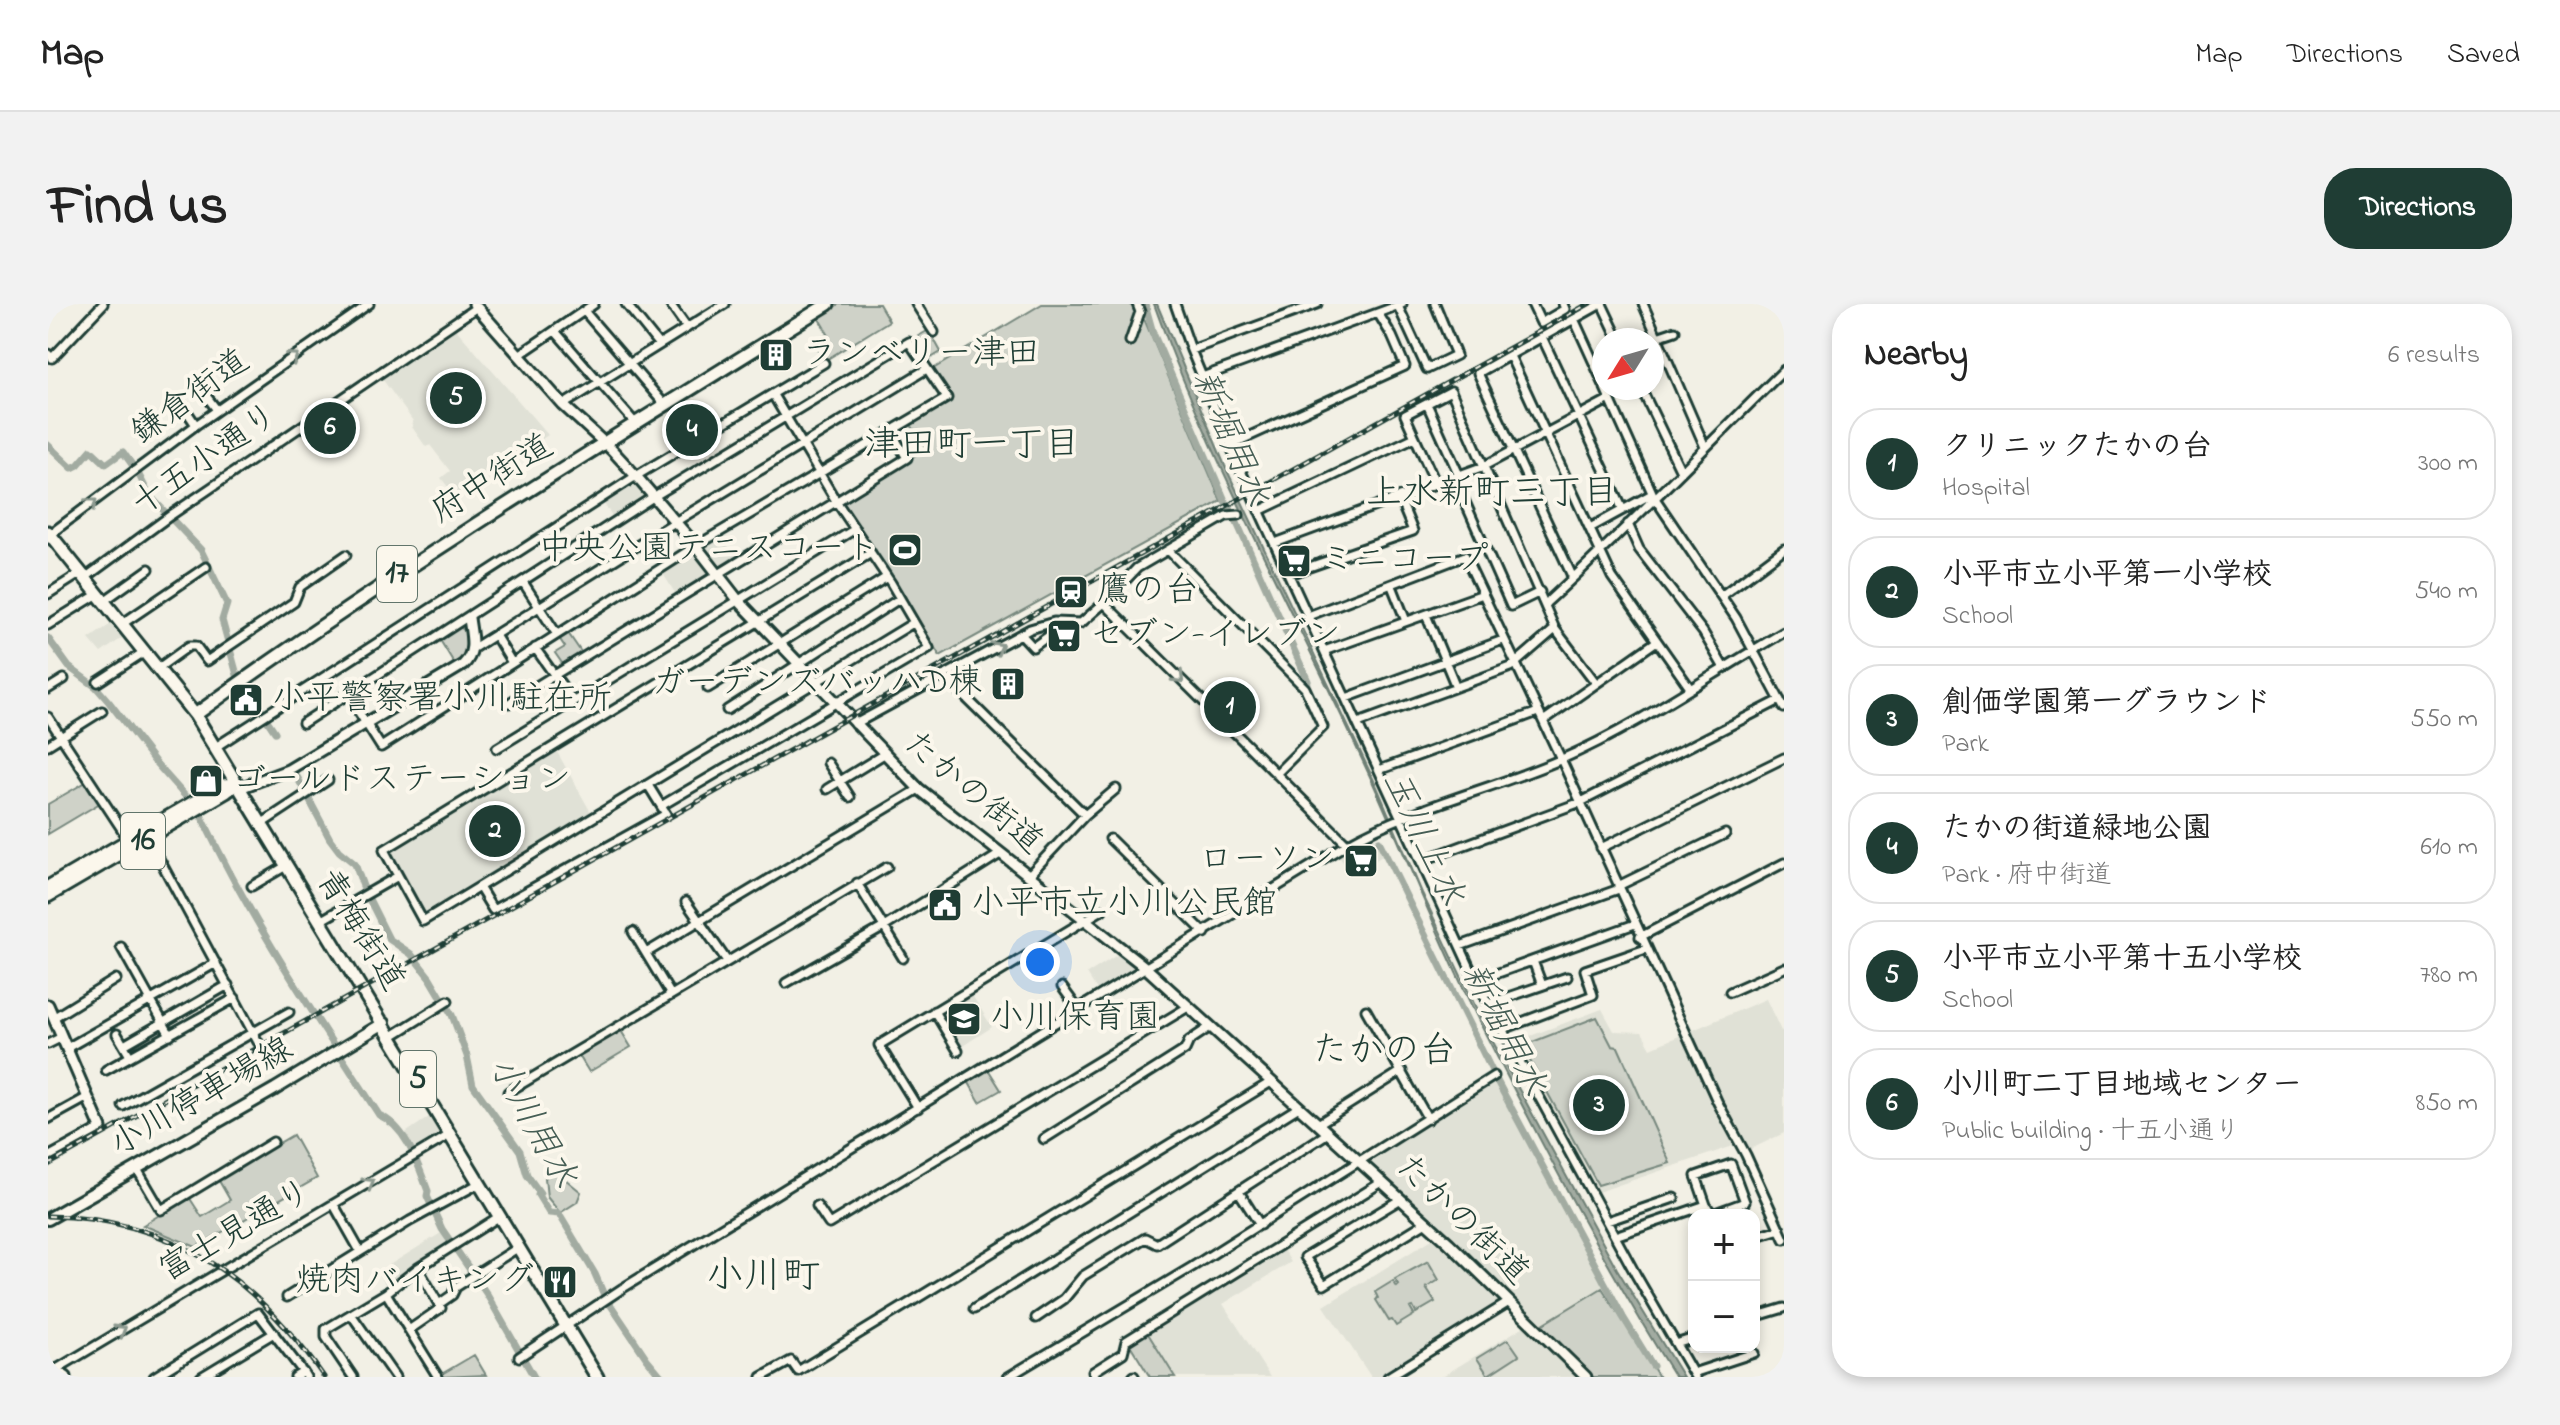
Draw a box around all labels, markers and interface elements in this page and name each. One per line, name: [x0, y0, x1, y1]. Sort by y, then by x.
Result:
text: Map: [40, 27, 104, 83]
text: Map: [2195, 35, 2243, 76]
text: Directions: [2287, 35, 2403, 76]
text: Saved: [2447, 35, 2520, 76]
text: Find us: [48, 168, 228, 249]
button: Directions: [2324, 168, 2512, 249]
north arrow: [1592, 328, 1664, 400]
place label: ランベリー津田: [802, 330, 1040, 380]
text: Nearby: [1864, 331, 1968, 381]
building icon: ランベリー津田: [757, 336, 795, 374]
text: 6 results: [2388, 337, 2480, 375]
street label: 鎌倉街道: [121, 338, 261, 458]
one-way arrow: [284, 352, 298, 367]
water label: 新堀用水: [1176, 362, 1282, 516]
pin: 5: [430, 368, 482, 428]
street label: 十五小通り: [122, 392, 290, 530]
pin: 6: [304, 398, 356, 458]
pin: 4: [666, 400, 718, 460]
district label: 津田町一丁目: [864, 420, 1080, 473]
street label: 府中街道: [422, 423, 564, 537]
text: クリニックたかの台: [1942, 426, 2212, 470]
text: 1: [1888, 445, 1896, 483]
text: 300 m: [2418, 445, 2478, 483]
district label: 上水新町三丁目: [1366, 468, 1618, 521]
text: Hospital: [1942, 470, 2030, 508]
one-way arrow: [83, 498, 97, 512]
place label: 中央公園テニスコート: [538, 525, 879, 575]
sports icon: 中央公園テニスコート: [886, 531, 924, 569]
place label: ミニコープ: [1320, 536, 1489, 586]
supermarket icon: ミニコープ: [1275, 542, 1313, 580]
road number: 17: [377, 546, 417, 602]
text: 小平市立小平第一小学校: [1942, 554, 2272, 598]
place label: 鷹の台: [1097, 567, 1199, 617]
station icon: 鷹の台: [1052, 573, 1090, 611]
text: 2: [1886, 573, 1898, 611]
text: 540 m: [2415, 573, 2478, 611]
text: School: [1942, 598, 2013, 636]
place label: セブン-イレブン: [1090, 611, 1341, 661]
supermarket icon: セブン-イレブン: [1045, 617, 1083, 655]
one-way arrow: [989, 641, 1004, 656]
place label: ガーデンズバッハD棟: [651, 659, 982, 709]
building icon: ガーデンズバッハD棟: [989, 665, 1027, 703]
one-way arrow: [1170, 669, 1184, 683]
place label: 小平警察署小川駐在所: [272, 675, 612, 725]
pin: 1: [1204, 677, 1256, 737]
public building icon: 小平警察署小川駐在所: [227, 681, 265, 719]
text: 創価学園第一グラウンド: [1942, 682, 2272, 726]
text: 3: [1887, 701, 1897, 739]
text: 550 m: [2410, 701, 2478, 739]
street label: たかの街道: [891, 720, 1053, 868]
text: Park: [1942, 726, 1989, 764]
place label: ゴールドステーション: [232, 756, 571, 806]
shop icon: ゴールドステーション: [187, 762, 225, 800]
water label: 玉川上水: [1368, 763, 1476, 915]
pin: 2: [469, 801, 521, 861]
text: たかの街道緑地公園: [1942, 808, 2212, 852]
road number: 16: [121, 813, 165, 869]
text: 4: [1887, 829, 1897, 867]
text: 610 m: [2420, 829, 2478, 867]
place label: ローソン: [1199, 836, 1335, 886]
supermarket icon: ローソン: [1342, 842, 1380, 880]
text: Park · 府中街道: [1942, 857, 2112, 895]
street label: 青梅街道: [302, 860, 416, 1002]
place label: 小平市立小川公民館: [971, 880, 1277, 930]
public building icon: 小平市立小川公民館: [926, 886, 964, 924]
text: 小平市立小平第十五小学校: [1942, 938, 2302, 982]
your location: [1020, 942, 1060, 982]
water label: 新堀用水: [1446, 954, 1558, 1106]
text: 5: [1885, 957, 1899, 995]
text: 780 m: [2420, 957, 2478, 995]
text: School: [1942, 982, 2013, 1020]
place label: 小川保育園: [990, 994, 1160, 1044]
school or university icon: 小川保育園: [945, 1000, 983, 1038]
street label: 小川停車場線: [101, 1025, 303, 1171]
district label: たかの台: [1312, 1026, 1456, 1079]
water label: 小川用水: [473, 1047, 589, 1199]
road number: 5: [400, 1051, 436, 1107]
text: 小川町二丁目地域センター: [1942, 1064, 2302, 1108]
pin: 3: [1573, 1075, 1625, 1135]
text: 6: [1886, 1085, 1898, 1123]
text: 850 m: [2415, 1085, 2478, 1123]
text: Public building · 十五小通り: [1942, 1113, 2240, 1151]
street label: たかの街道: [1382, 1144, 1540, 1298]
street label: 富士見通り: [150, 1168, 322, 1296]
one-way arrow: [360, 1177, 375, 1193]
map controls: [1688, 1209, 1760, 1353]
button: +: [1688, 1209, 1760, 1281]
district label: 小川町: [706, 1250, 820, 1306]
place label: 焼肉バイキング: [296, 1257, 534, 1307]
restaurant icon: 焼肉バイキング: [541, 1263, 579, 1301]
button: −: [1688, 1281, 1760, 1353]
one-way arrow: [113, 1324, 127, 1340]

